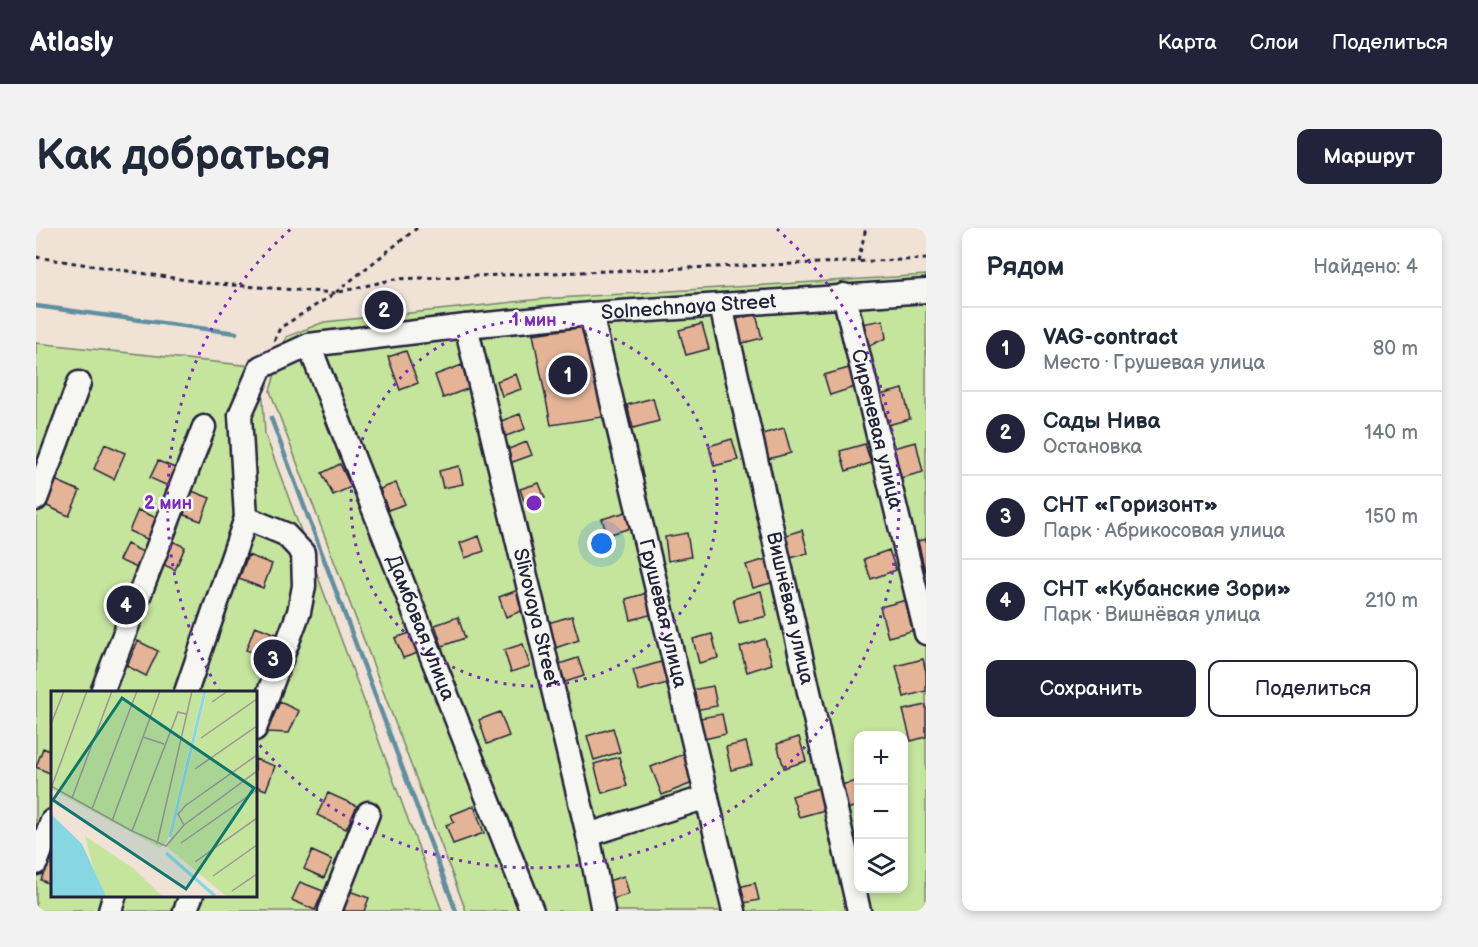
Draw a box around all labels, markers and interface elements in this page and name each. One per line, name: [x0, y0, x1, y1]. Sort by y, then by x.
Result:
text: Atlasly: [30, 26, 113, 59]
text: Карта: [1158, 30, 1217, 55]
text: Слои: [1250, 30, 1299, 55]
text: Поделиться: [1332, 30, 1448, 55]
button: Маршрут: [1297, 129, 1442, 184]
text: Как добраться: [36, 131, 331, 182]
text: Рядом: [986, 252, 1064, 283]
text: Найдено: 4: [1313, 255, 1418, 279]
pin: 2: [364, 288, 404, 332]
street label: Solnechnaya Street: [600, 289, 777, 325]
text: 1 мин: [512, 310, 556, 331]
text: VAG-contract: [1043, 324, 1178, 351]
text: 1: [1001, 337, 1010, 361]
text: 80 m: [1373, 337, 1418, 361]
street label: Сиреневая улица: [846, 347, 908, 512]
text: Место · Грушевая улица: [1043, 351, 1265, 375]
pin: 1: [548, 352, 588, 398]
text: Сады Нива: [1043, 408, 1160, 435]
text: 2: [1000, 421, 1011, 445]
text: 140 m: [1364, 421, 1418, 445]
text: Остановка: [1043, 435, 1142, 459]
text: СНТ «Горизонт»: [1043, 492, 1218, 519]
text: 2 мин: [144, 493, 192, 514]
centre of rings: [524, 493, 544, 513]
text: 3: [1000, 505, 1011, 529]
text: 150 m: [1365, 505, 1418, 529]
text: Парк · Абрикосовая улица: [1043, 519, 1285, 543]
your location: [587, 529, 616, 558]
street label: Вишнёвая улица: [761, 530, 819, 687]
street label: Грушевая улица: [633, 537, 692, 691]
street label: Slivovaya Street: [508, 546, 564, 689]
street label: Дамбовая улица: [381, 551, 460, 704]
text: СНТ «Кубанские Зори»: [1043, 576, 1291, 603]
pin: 4: [106, 582, 146, 628]
text: 4: [1000, 589, 1011, 613]
text: 210 m: [1365, 589, 1418, 613]
text: Парк · Вишнёвая улица: [1043, 603, 1260, 627]
pin: 3: [254, 636, 292, 682]
button: Сохранить: [986, 660, 1196, 717]
button: Поделиться: [1208, 660, 1418, 717]
inset map: [51, 691, 256, 896]
map controls: [854, 731, 908, 893]
button: +: [854, 731, 908, 785]
button: −: [854, 785, 908, 839]
button: layers: [854, 839, 908, 893]

